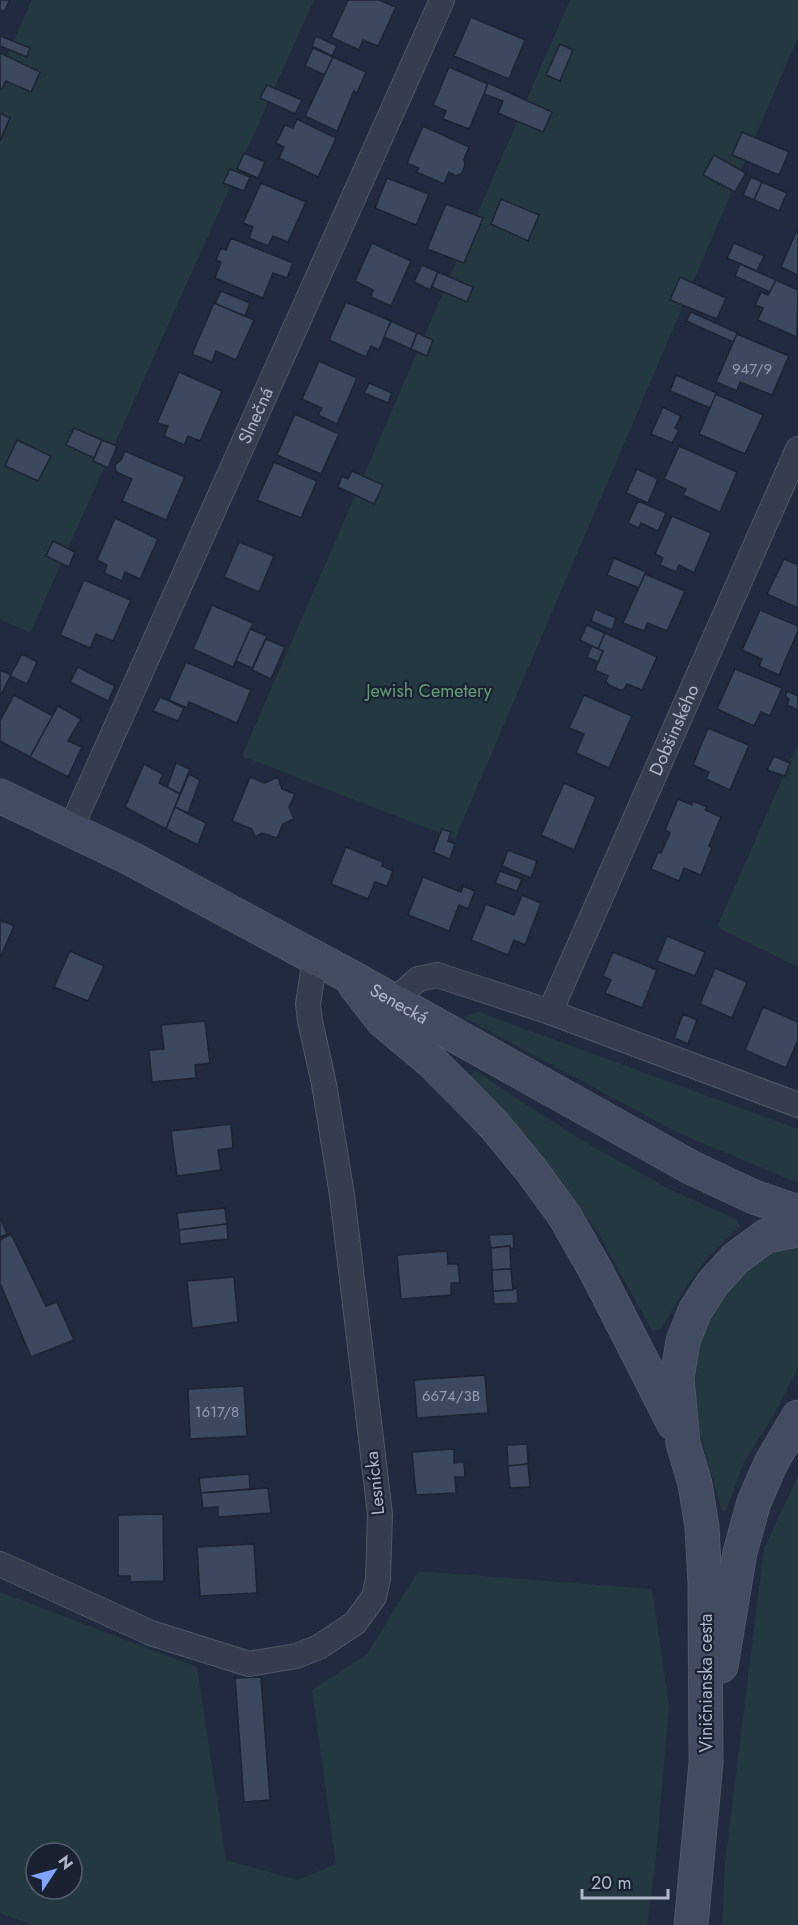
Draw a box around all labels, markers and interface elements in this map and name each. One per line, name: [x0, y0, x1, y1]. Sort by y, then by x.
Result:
house number: 947/9: [732, 358, 772, 380]
street label: Slnečná: [232, 383, 280, 448]
park label: Jewish Cemetery: [364, 678, 492, 704]
street label: Dobšinského: [643, 680, 706, 780]
street label: Senecká: [365, 977, 433, 1031]
house number: 6674/3B: [422, 1385, 480, 1407]
house number: 1617/8: [195, 1401, 239, 1423]
street label: Lesnícka: [359, 1450, 391, 1516]
street label: Viničnianska cesta: [693, 1614, 719, 1752]
north arrow: [24, 1841, 84, 1901]
text: N: [53, 1851, 79, 1874]
scale bar: [582, 1862, 668, 1900]
text: 20 m: [591, 1870, 631, 1896]

